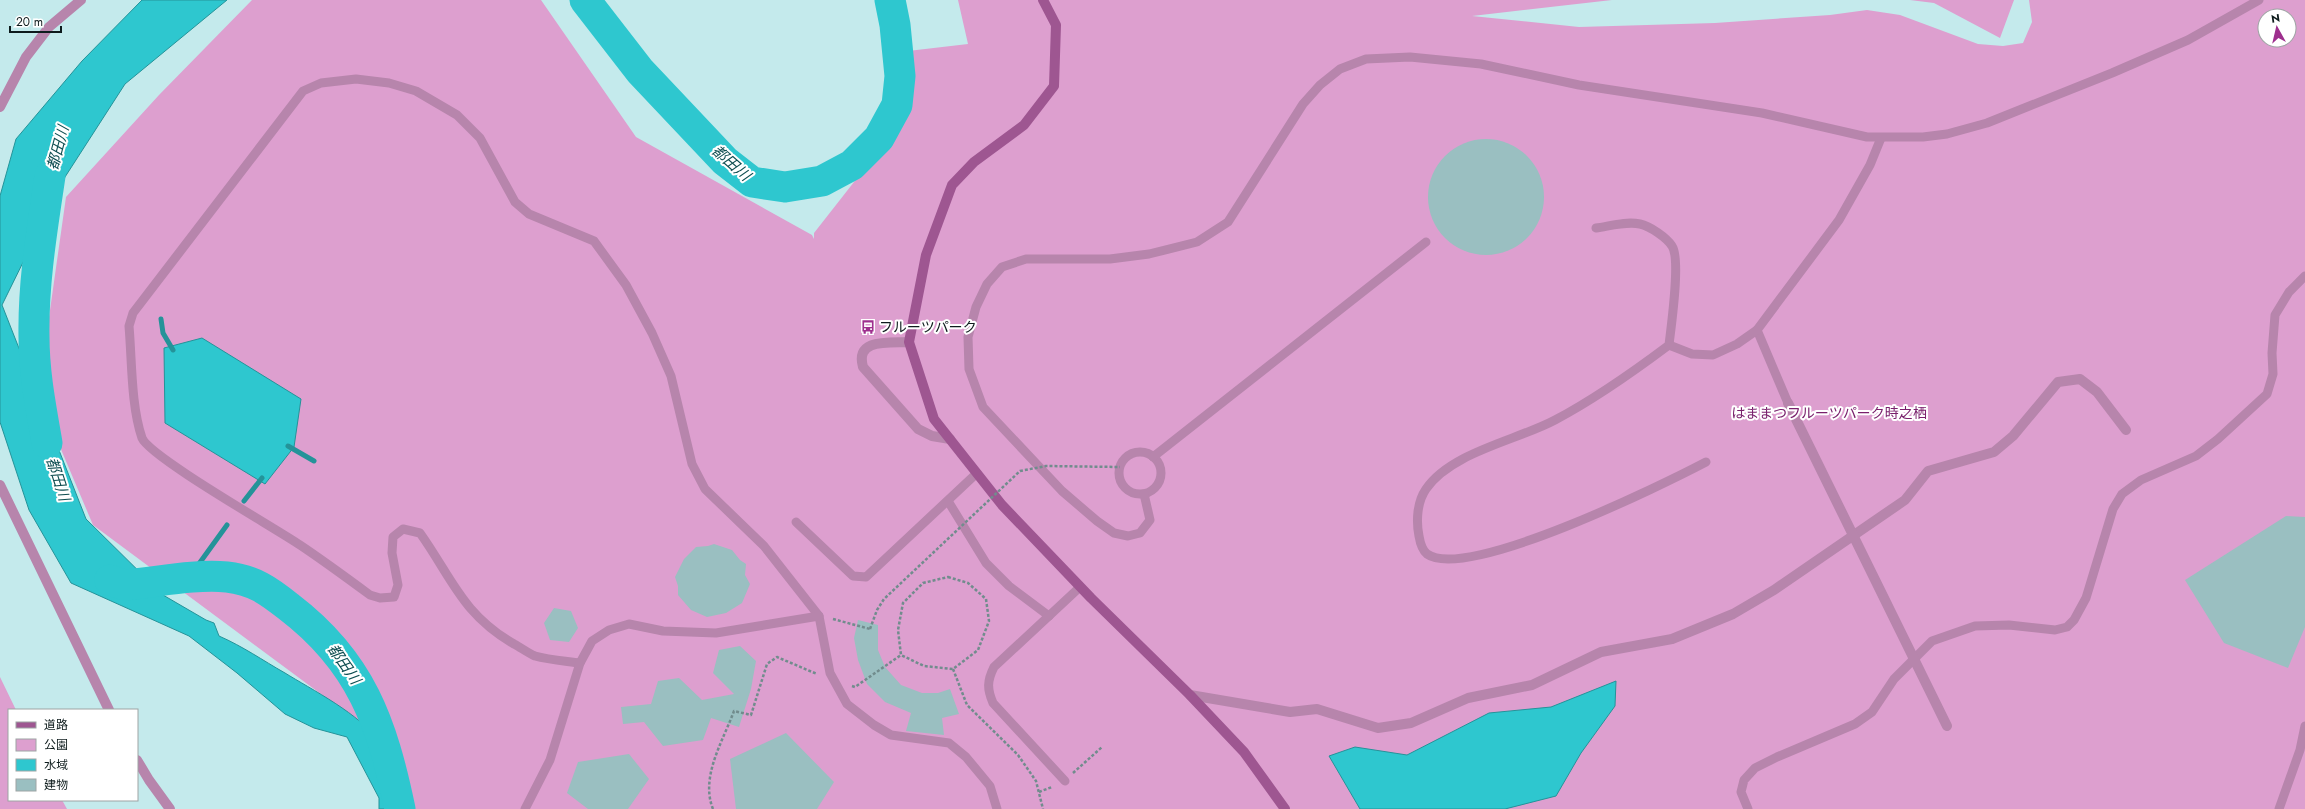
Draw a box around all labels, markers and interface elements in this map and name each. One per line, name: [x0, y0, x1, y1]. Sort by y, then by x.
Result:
scale bar: [10, 8, 61, 34]
north arrow: [2257, 8, 2297, 48]
text: N: [2270, 10, 2281, 27]
text: 20 m: [16, 13, 43, 31]
water label: 都田川: [42, 121, 75, 173]
water label: 都田川: [707, 140, 757, 187]
place label: フルーツパーク: [879, 317, 977, 337]
bus stop icon: フルーツパーク: [860, 319, 876, 335]
park label: はままつフルーツパーク時之栖: [1731, 403, 1927, 423]
water label: 都田川: [41, 454, 76, 506]
water label: 都田川: [322, 639, 367, 690]
legend: [8, 709, 138, 801]
text: 道路: [44, 716, 68, 734]
text: 公園: [44, 736, 68, 754]
text: 水域: [44, 756, 68, 774]
text: 建物: [44, 776, 68, 794]

